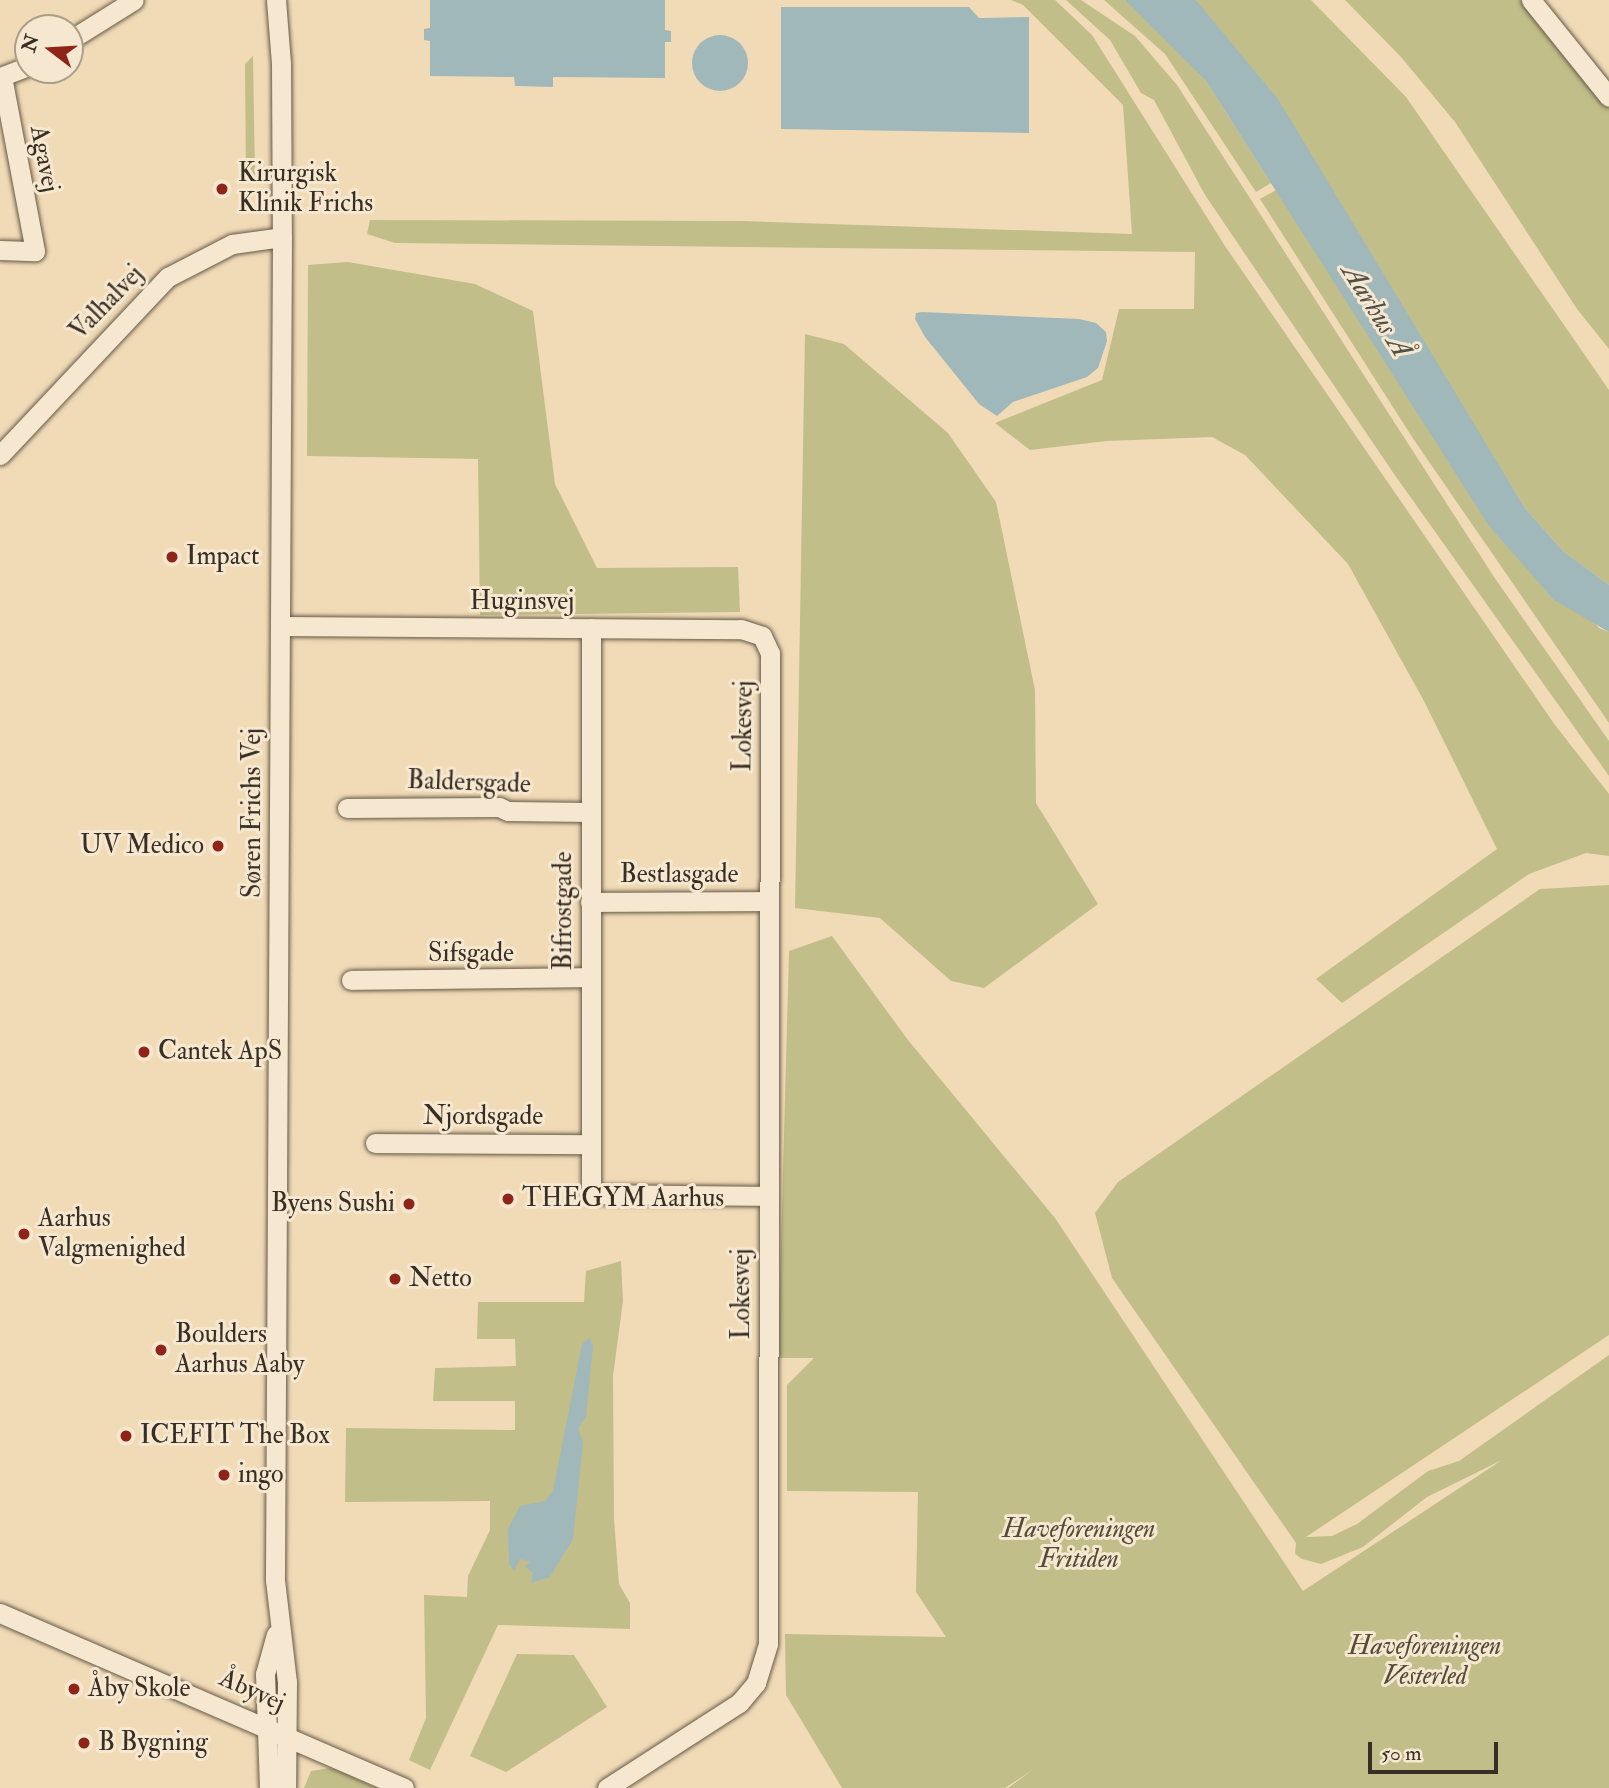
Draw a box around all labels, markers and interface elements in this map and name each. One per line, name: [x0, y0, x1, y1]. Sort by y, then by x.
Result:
north arrow: [14, 14, 84, 84]
text: N: [17, 32, 45, 55]
street label: Agavej: [22, 123, 66, 195]
place label: Kirurgisk Klinik Frichs: [238, 158, 373, 220]
marker: Kirurgisk Klinik Frichs: [212, 179, 232, 199]
water label: Aarhus Å: [1334, 257, 1418, 365]
street label: Valhalvej: [64, 259, 150, 347]
place label: Impact: [186, 541, 259, 573]
marker: Impact: [164, 549, 180, 565]
street label: Huginsvej: [470, 586, 574, 618]
street label: Lokesvej: [728, 680, 760, 772]
street label: Søren Frichs Vej: [237, 728, 269, 898]
street label: Baldersgade: [407, 765, 531, 801]
place label: UV Medico: [80, 830, 204, 862]
marker: UV Medico: [210, 838, 226, 854]
street label: Bifrostgade: [548, 852, 580, 970]
street label: Bestlasgade: [620, 859, 738, 891]
street label: Sifsgade: [428, 938, 514, 970]
place label: Cantek ApS: [158, 1036, 282, 1068]
marker: Cantek ApS: [136, 1044, 152, 1060]
street label: Njordsgade: [423, 1101, 543, 1133]
place label: THEGYM Aarhus: [522, 1183, 724, 1215]
place label: Byens Sushi: [271, 1188, 395, 1220]
marker: THEGYM Aarhus: [500, 1191, 516, 1207]
marker: Byens Sushi: [401, 1196, 417, 1212]
place label: Aarhus Valgmenighed: [38, 1203, 186, 1264]
marker: Aarhus Valgmenighed: [16, 1226, 32, 1242]
street label: Lokesvej: [726, 1248, 758, 1340]
place label: Netto: [409, 1263, 472, 1295]
marker: Netto: [387, 1271, 403, 1287]
place label: Boulders Aarhus Aaby: [175, 1319, 304, 1380]
marker: Boulders Aarhus Aaby: [153, 1342, 169, 1358]
place label: ICEFIT The Box: [140, 1420, 330, 1452]
marker: ICEFIT The Box: [118, 1428, 134, 1444]
place label: ingo: [238, 1459, 284, 1491]
marker: ingo: [216, 1467, 232, 1483]
park label: Haveforeningen Fritiden: [1003, 1514, 1155, 1576]
park label: Haveforeningen Vesterled: [1349, 1631, 1501, 1692]
street label: Åbyvej: [214, 1663, 290, 1719]
place label: Åby Skole: [88, 1673, 190, 1705]
marker: Åby Skole: [66, 1681, 82, 1697]
place label: B Bygning: [98, 1727, 208, 1759]
scale bar: [1371, 1728, 1500, 1772]
marker: B Bygning: [76, 1735, 92, 1751]
text: 50 m: [1381, 1740, 1422, 1767]

